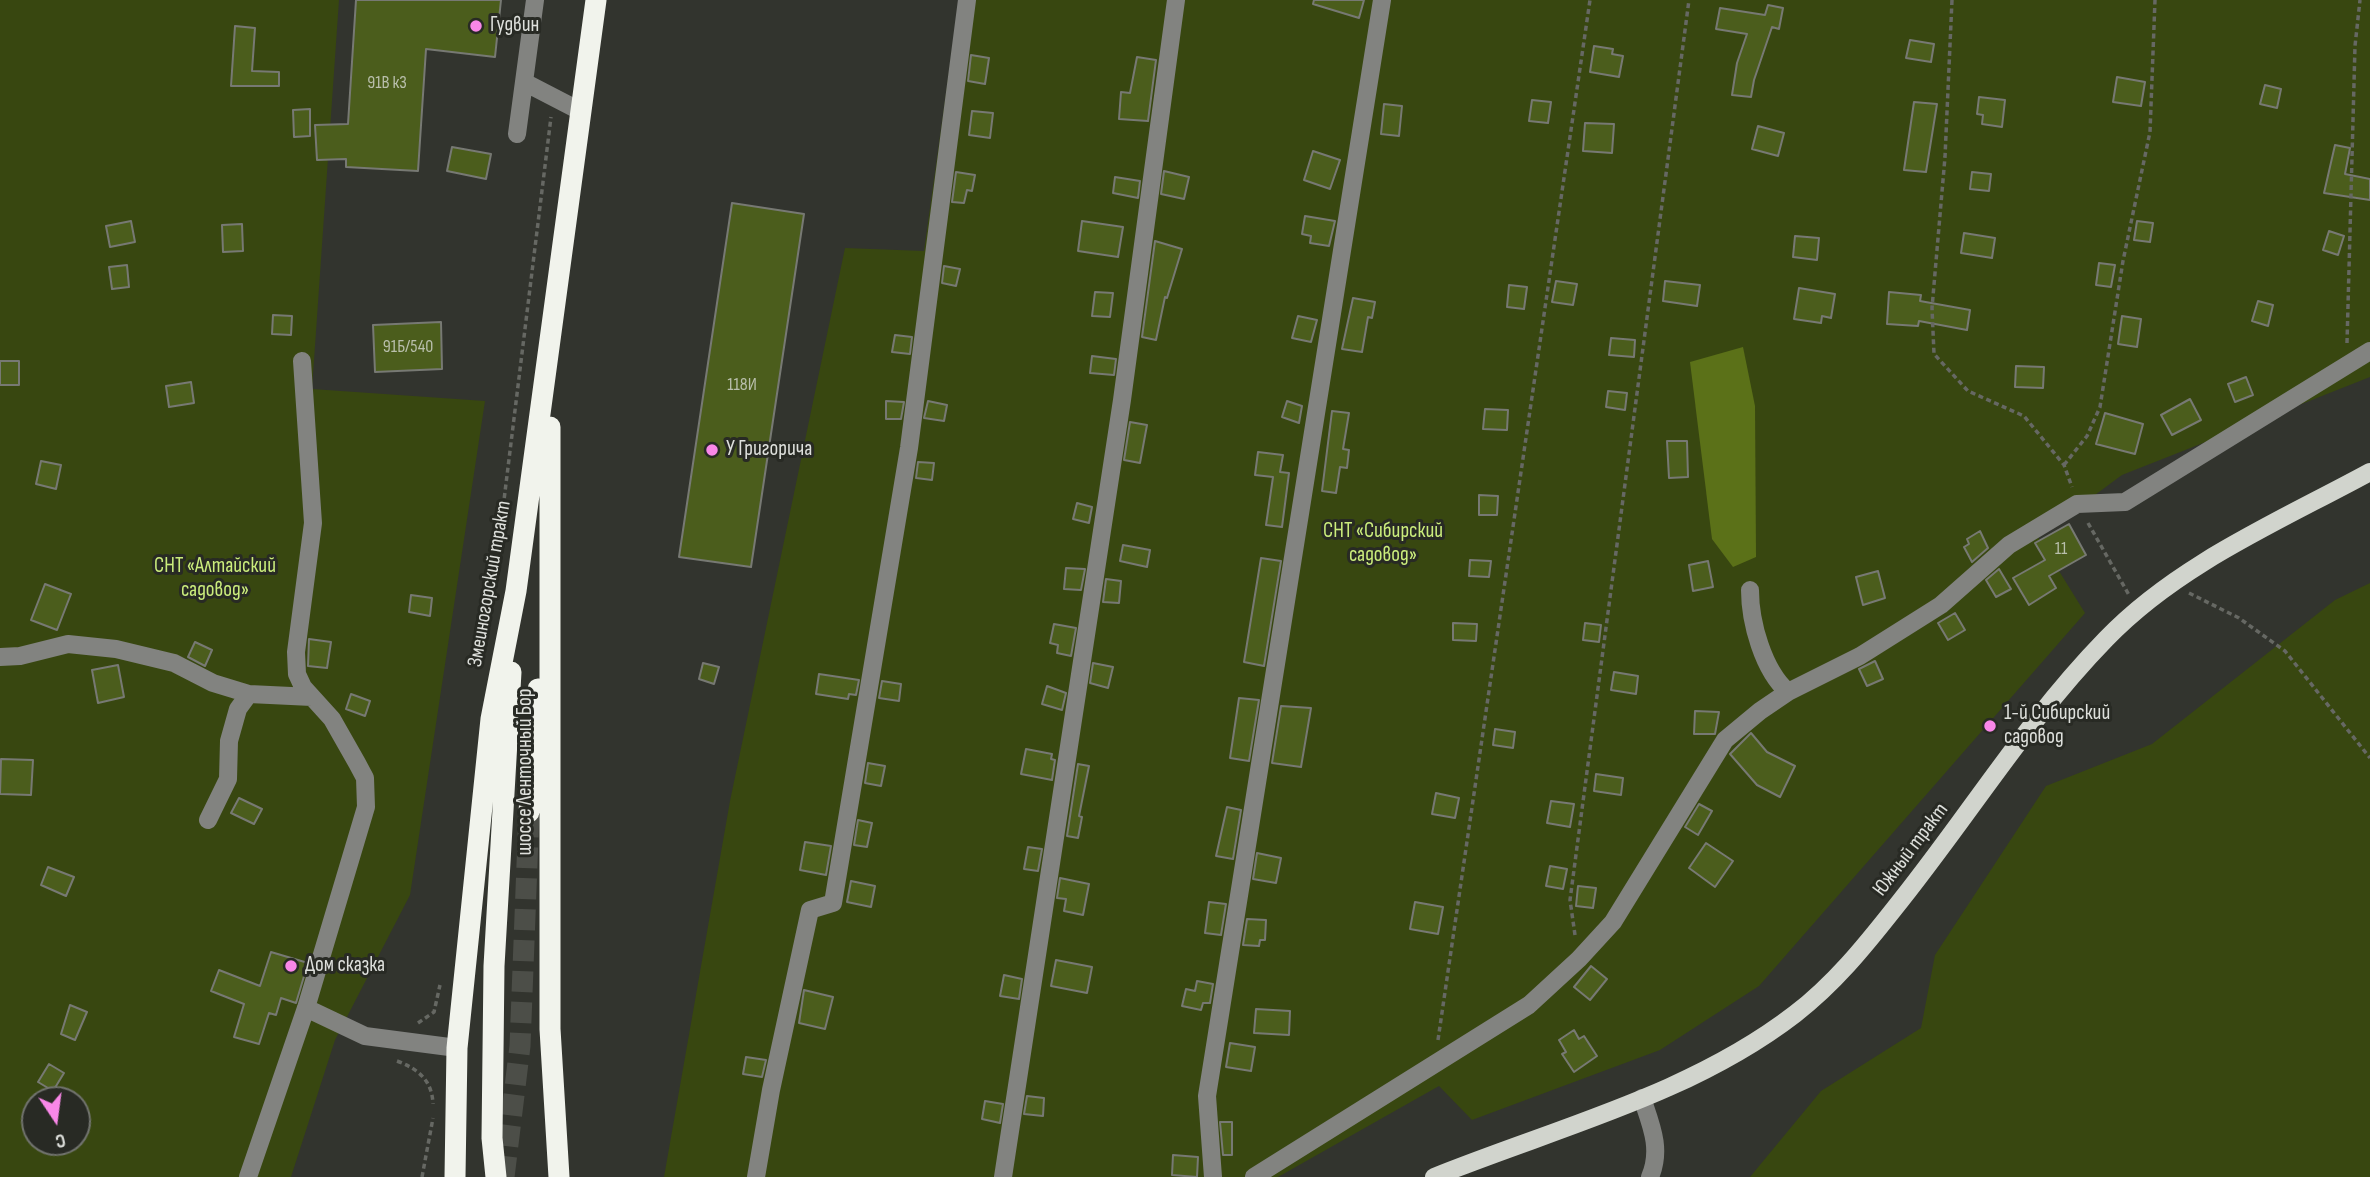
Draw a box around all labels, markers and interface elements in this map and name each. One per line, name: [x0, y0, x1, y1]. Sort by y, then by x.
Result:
place label: Гудвин: [490, 13, 539, 39]
marker: Гудвин: [468, 18, 484, 34]
house number: 91В к3: [367, 72, 407, 94]
house number: 91Б/540: [383, 336, 433, 358]
house number: 118И: [727, 374, 757, 396]
place label: У Григорича: [726, 437, 812, 463]
marker: У Григорича: [704, 442, 720, 458]
street label: Змеиногорский тракт: [463, 499, 517, 669]
park label: СНТ «Сибирский садовод»: [1323, 519, 1443, 569]
house number: 11: [2055, 538, 2067, 560]
park label: СНТ «Алтайский садовод»: [154, 554, 276, 604]
street label: шоссе Ленточный Бор: [513, 689, 539, 855]
place label: 1-й Сибирский садовод: [2004, 701, 2110, 751]
marker: 1-й Сибирский садовод: [1982, 718, 1998, 734]
street label: Южный тракт: [1868, 799, 1954, 901]
place label: Дом сказка: [305, 953, 385, 979]
marker: Дом сказка: [283, 958, 299, 974]
north arrow: [21, 1086, 91, 1156]
text: С: [53, 1128, 68, 1152]

